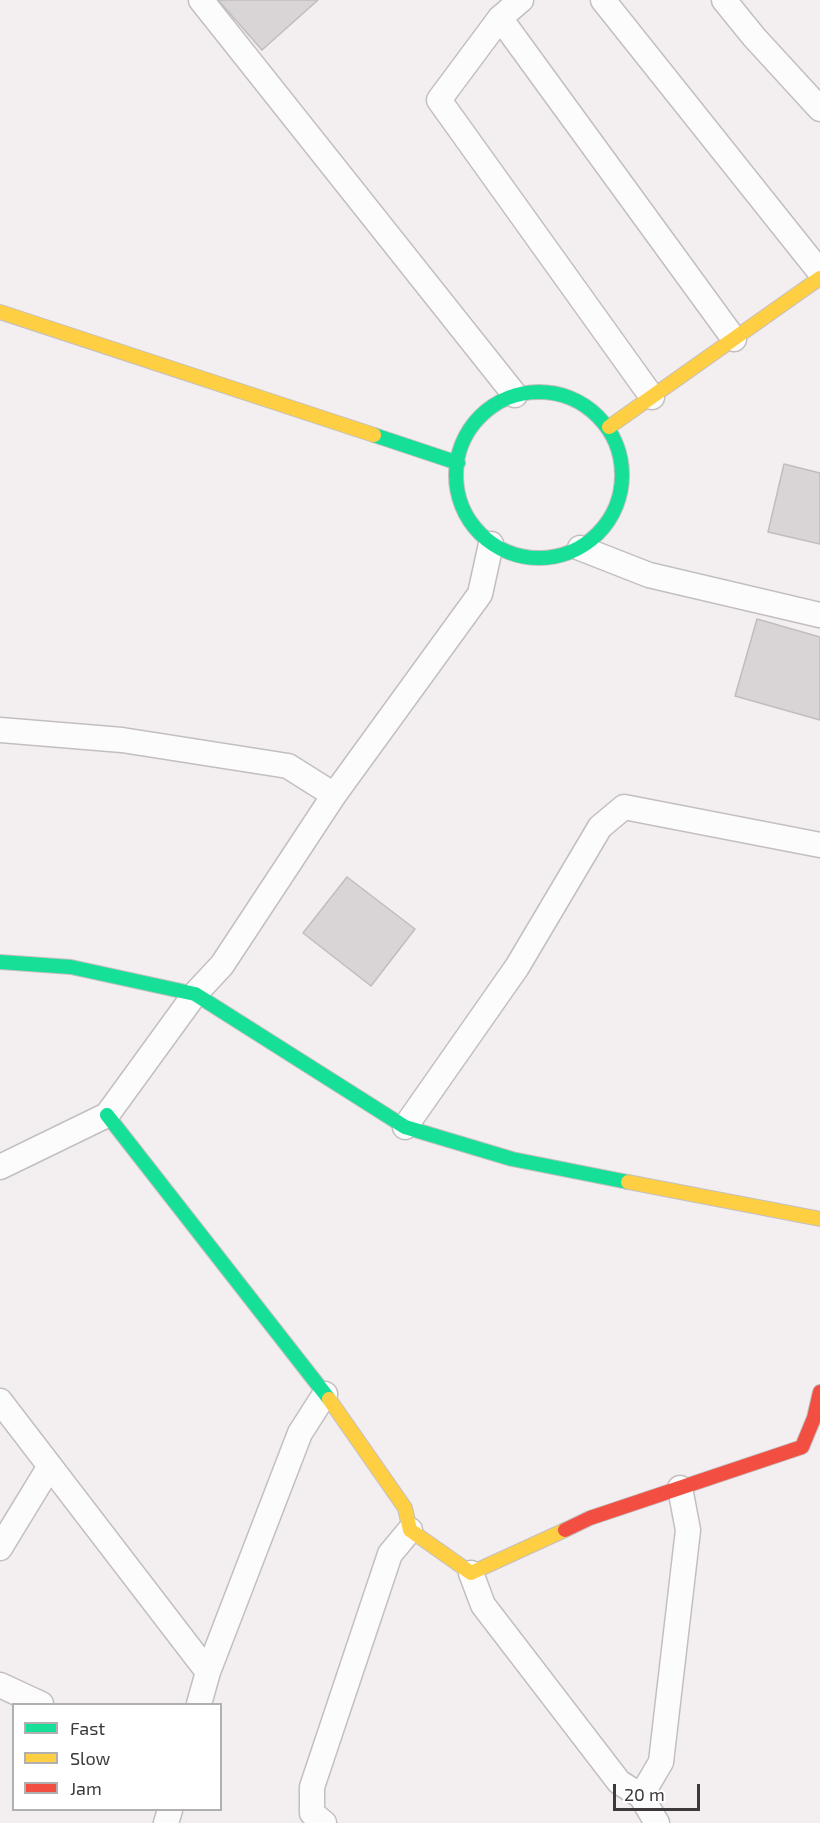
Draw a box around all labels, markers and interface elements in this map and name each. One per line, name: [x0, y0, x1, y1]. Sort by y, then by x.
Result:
legend: [12, 1703, 222, 1811]
text: Fast: [70, 1717, 105, 1739]
text: Slow: [70, 1747, 110, 1769]
scale bar: [616, 1772, 703, 1810]
text: Jam: [70, 1777, 102, 1799]
text: 20 m: [624, 1783, 665, 1805]

